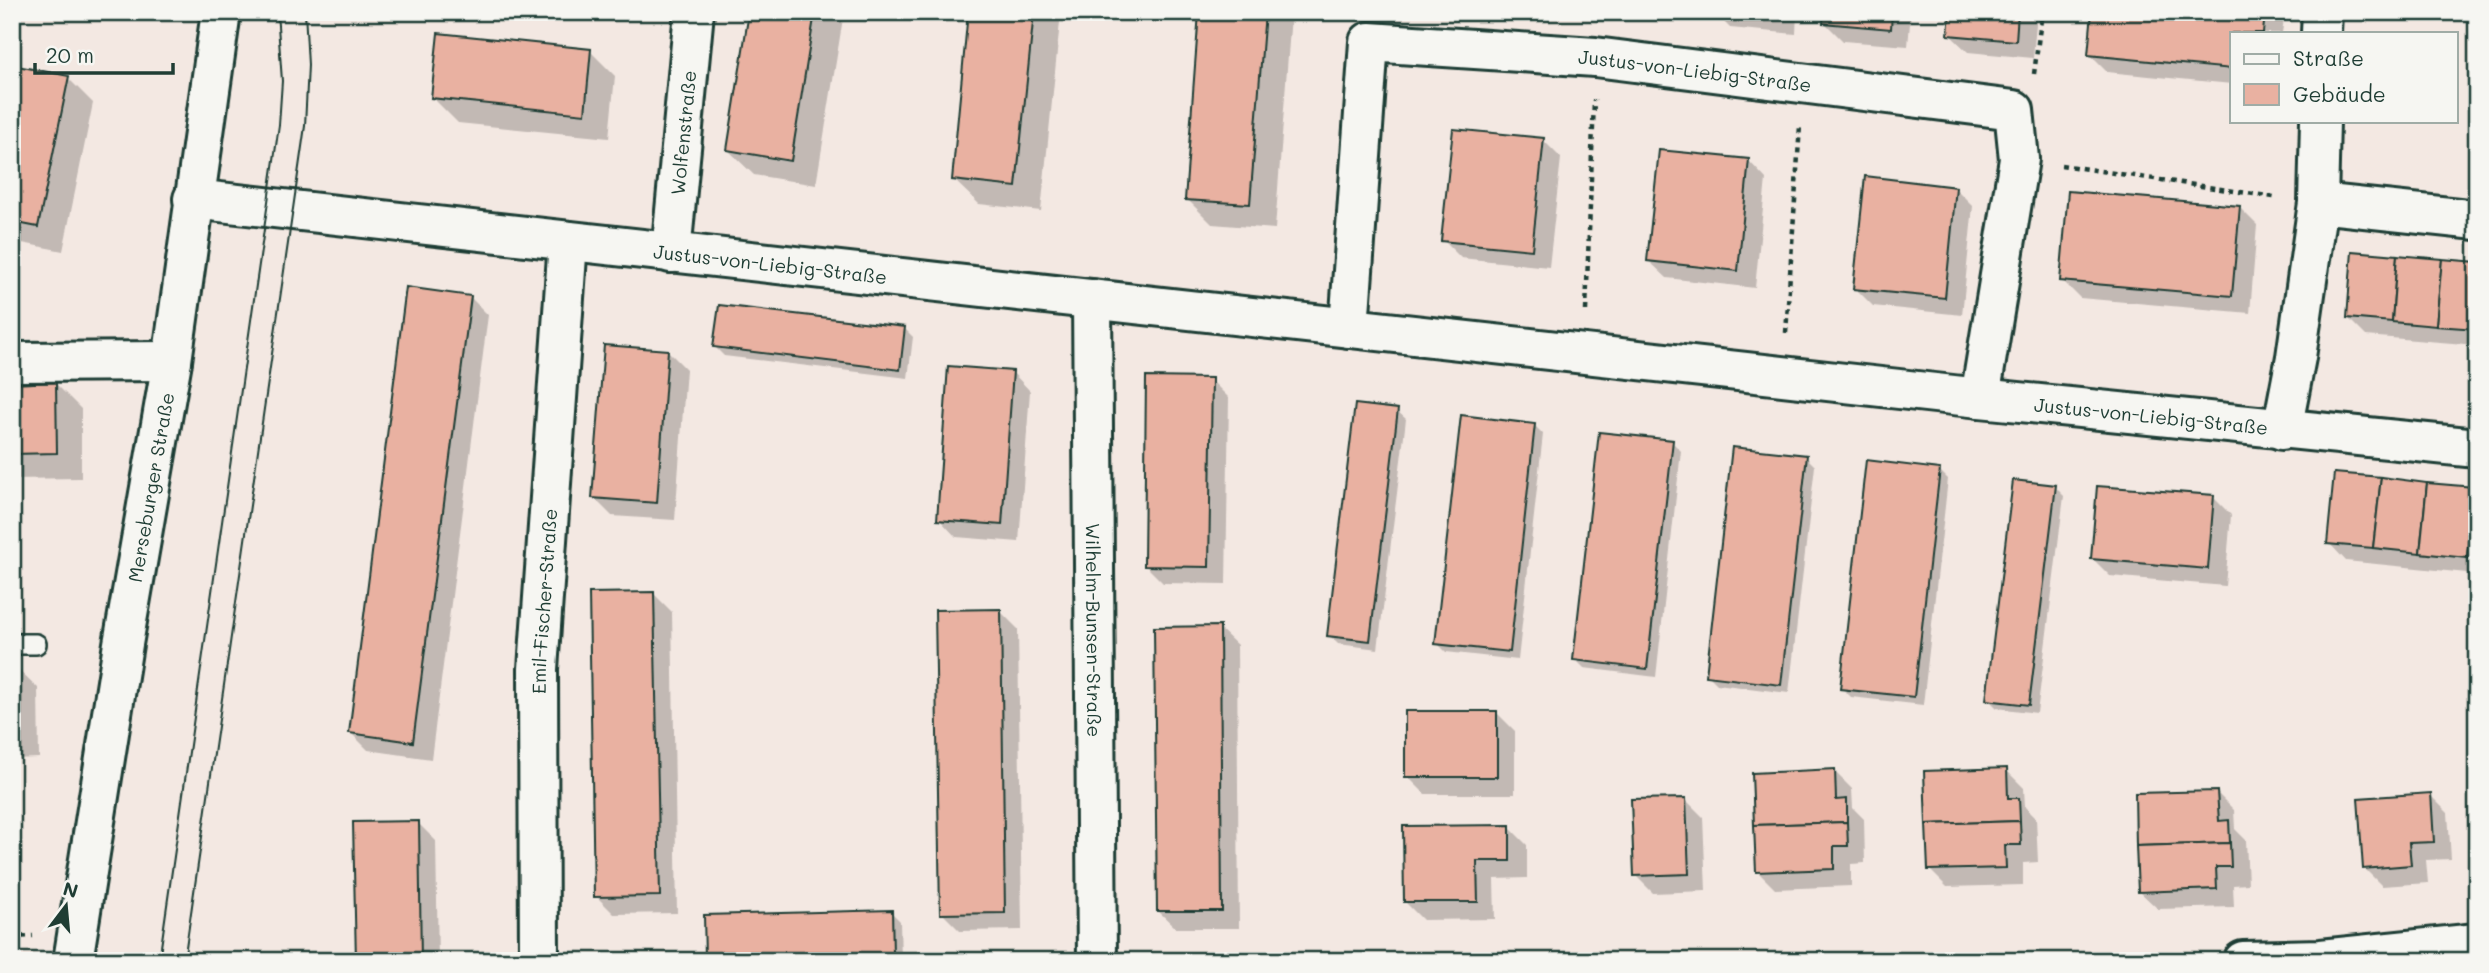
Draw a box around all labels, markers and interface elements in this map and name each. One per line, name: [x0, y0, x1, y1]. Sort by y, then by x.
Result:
scale bar: [35, 32, 173, 76]
legend: [2230, 32, 2458, 122]
text: 20 m: [46, 41, 94, 68]
street label: Justus-von-Liebig-Straße: [1578, 43, 1813, 97]
text: Straße: [2293, 44, 2364, 71]
street label: Wolfenstraße: [664, 69, 701, 196]
text: Gebäude: [2293, 80, 2386, 107]
street label: Justus-von-Liebig-Straße: [652, 238, 889, 289]
street label: Merseburger Straße: [121, 390, 179, 584]
street label: Justus-von-Liebig-Straße: [2033, 391, 2269, 439]
street label: Emil-Fischer-Straße: [525, 508, 562, 694]
street label: Wilhelm-Bunsen-Straße: [1081, 523, 1108, 737]
north arrow: [32, 872, 102, 942]
text: N: [60, 875, 81, 903]

